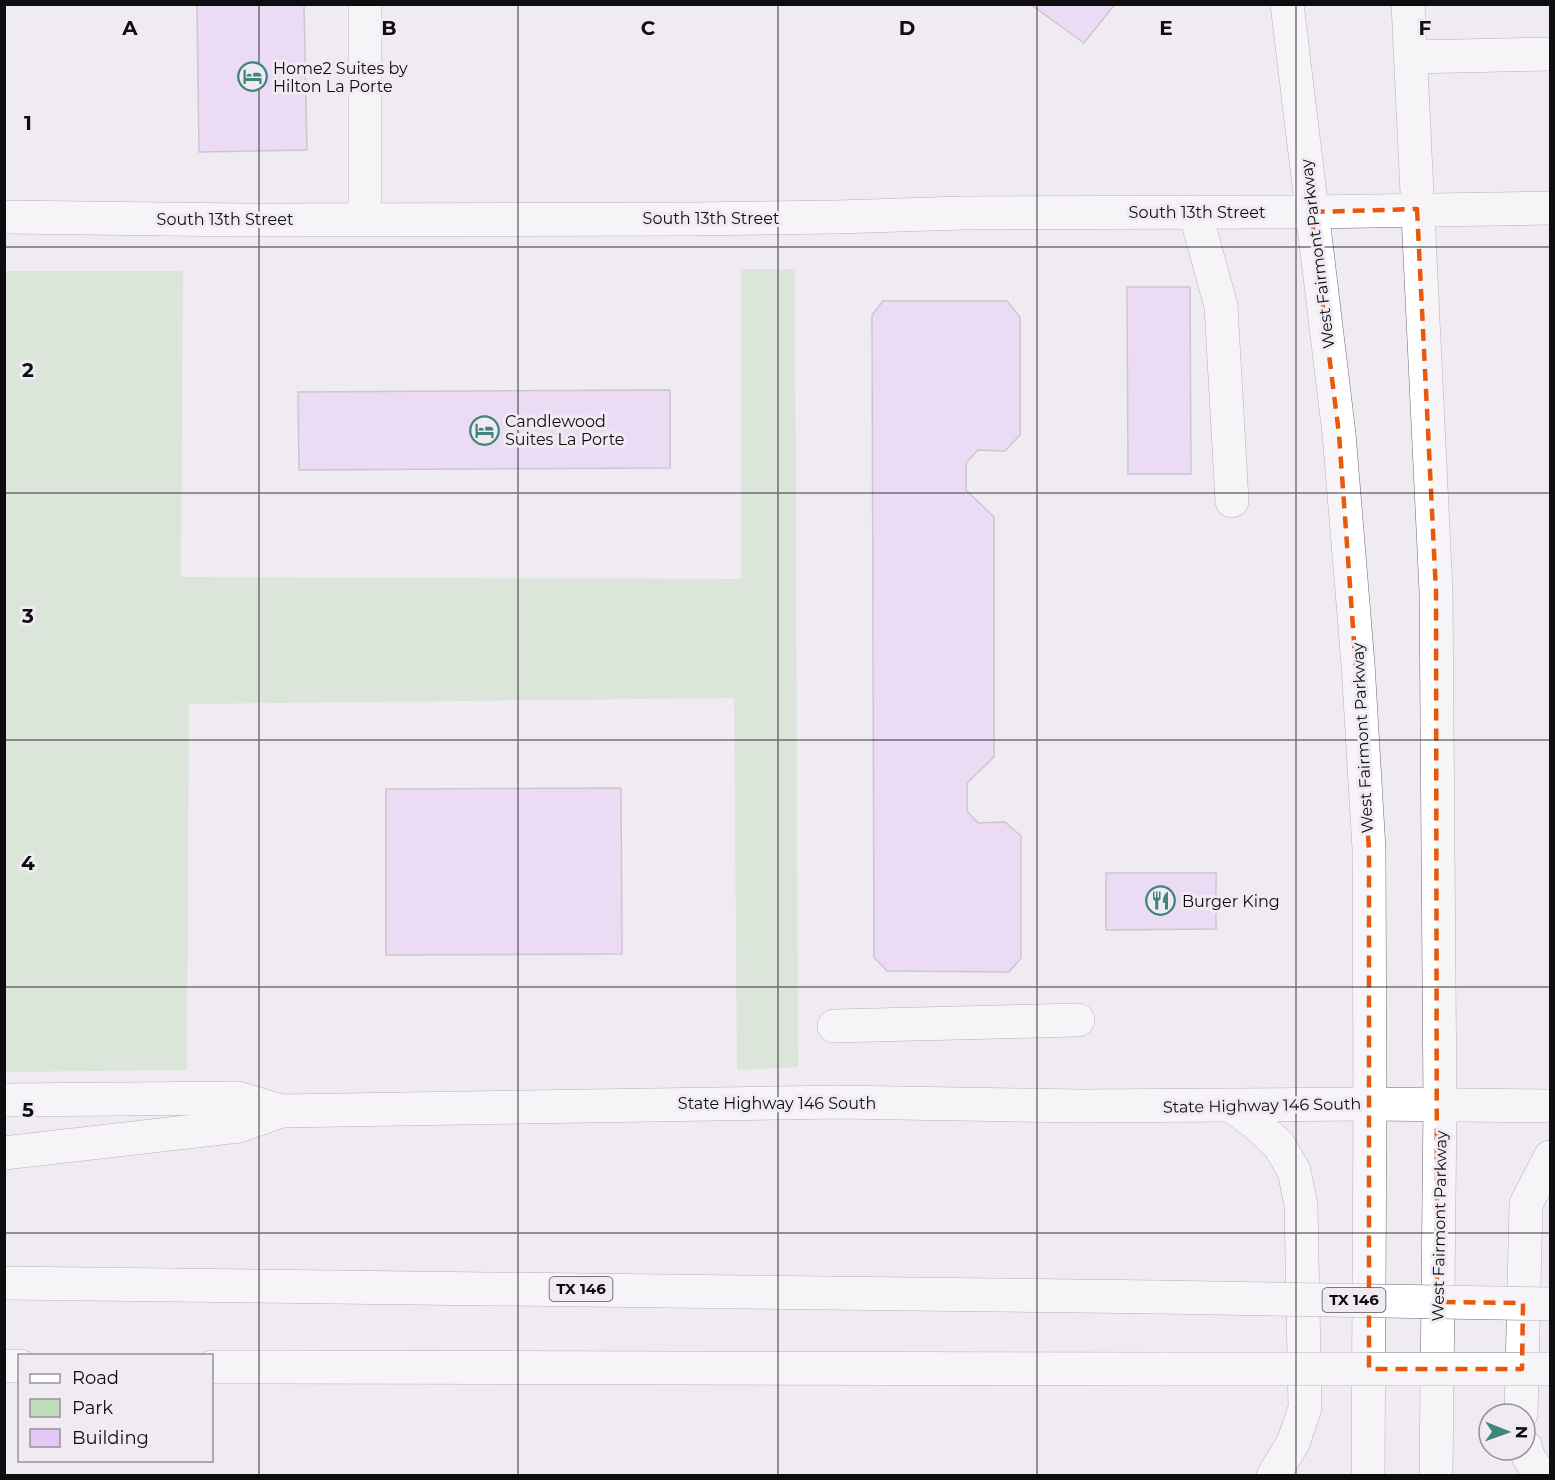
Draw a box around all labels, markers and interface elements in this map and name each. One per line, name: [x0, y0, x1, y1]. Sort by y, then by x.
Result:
text: A: [121, 16, 138, 40]
text: B: [381, 16, 397, 40]
text: C: [641, 16, 656, 40]
text: D: [899, 16, 915, 40]
text: E: [1159, 16, 1173, 40]
text: F: [1419, 16, 1432, 40]
place label: Home2 Suites by Hilton La Porte: [273, 59, 408, 96]
hotel icon: Home2 Suites by Hilton La Porte: [236, 61, 268, 93]
text: 1: [24, 111, 32, 135]
street label: West Fairmont Parkway: [1296, 158, 1339, 350]
street label: South 13th Street: [1129, 203, 1266, 222]
street label: South 13th Street: [643, 209, 780, 228]
street label: South 13th Street: [157, 210, 294, 229]
text: 2: [22, 358, 34, 382]
place label: Candlewood Suites La Porte: [505, 412, 625, 449]
hotel icon: Candlewood Suites La Porte: [468, 414, 500, 446]
text: 3: [21, 604, 34, 628]
street label: West Fairmont Parkway: [1348, 642, 1377, 834]
text: 4: [21, 851, 35, 875]
restaurant icon: Burger King: [1145, 885, 1177, 917]
place label: Burger King: [1182, 892, 1280, 911]
street label: State Highway 146 South: [678, 1094, 876, 1113]
street label: State Highway 146 South: [1163, 1094, 1361, 1117]
text: 5: [22, 1098, 34, 1122]
street label: West Fairmont Parkway: [1428, 1130, 1451, 1322]
road number: TX 146: [550, 1277, 612, 1301]
road number: TX 146: [1322, 1288, 1386, 1312]
legend: [18, 1354, 213, 1462]
text: Road: [72, 1367, 119, 1389]
text: Park: [72, 1397, 113, 1419]
north arrow: [1477, 1402, 1537, 1462]
text: N: [1512, 1426, 1531, 1439]
text: Building: [72, 1427, 149, 1449]

